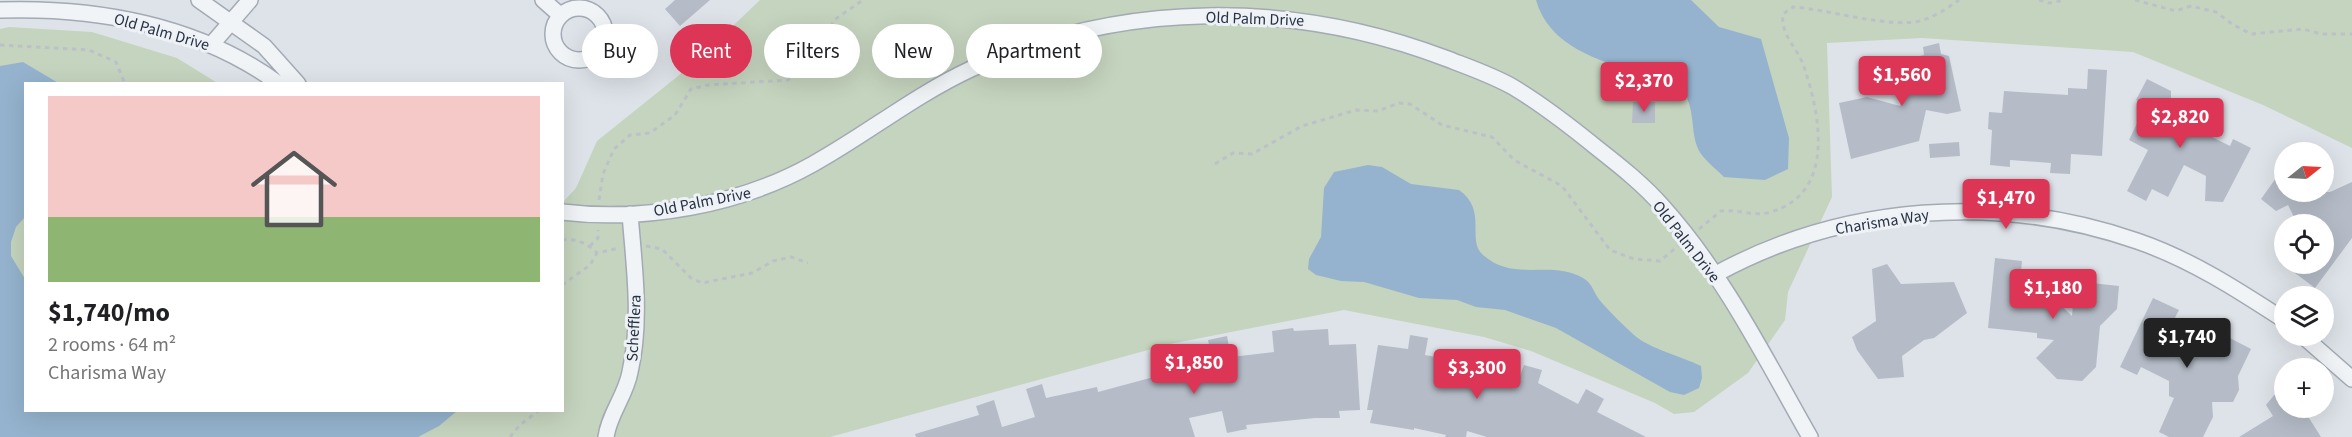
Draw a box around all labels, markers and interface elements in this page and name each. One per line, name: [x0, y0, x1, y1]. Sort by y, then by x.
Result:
street label: Old Palm Drive: [1205, 6, 1305, 32]
street label: Old Palm Drive: [111, 8, 212, 56]
chip: Buy: [582, 24, 658, 78]
chip: Rent: [670, 24, 752, 78]
chip: Filters: [764, 24, 860, 78]
chip: New: [872, 24, 954, 78]
chip: Apartment: [966, 24, 1102, 78]
pin: $1,560: [1853, 56, 1951, 107]
text: $1,560: [1873, 61, 1931, 89]
pin: $2,370: [1595, 62, 1693, 113]
text: $2,370: [1615, 67, 1673, 95]
pin: $2,820: [2131, 98, 2229, 149]
text: $2,820: [2151, 103, 2209, 131]
icon: home: [240, 135, 348, 243]
north arrow: [2274, 142, 2334, 202]
map controls: [2274, 142, 2334, 418]
pin: $1,470: [1957, 179, 2055, 230]
street label: Old Palm Drive: [652, 182, 753, 222]
text: $1,470: [1977, 184, 2035, 212]
street label: Old Palm Drive: [1647, 196, 1725, 287]
street label: Charisma Way: [1834, 204, 1931, 240]
button: locate: [2274, 214, 2334, 274]
pin: $1,180: [2004, 269, 2102, 320]
text: $1,180: [2024, 274, 2082, 302]
button: layers: [2274, 286, 2334, 346]
text: $1,740/mo: [48, 294, 170, 331]
street label: Schefflera: [621, 294, 647, 362]
pin: $1,740: [2138, 318, 2236, 369]
text: $1,740: [2158, 323, 2216, 351]
text: 2 rooms · 64 m²: [48, 331, 176, 359]
pin: $1,850: [1145, 344, 1243, 395]
text: $1,850: [1165, 349, 1223, 377]
pin: $3,300: [1428, 349, 1526, 400]
text: $3,300: [1448, 354, 1506, 382]
button: +: [2274, 358, 2334, 418]
text: Charisma Way: [48, 359, 166, 387]

